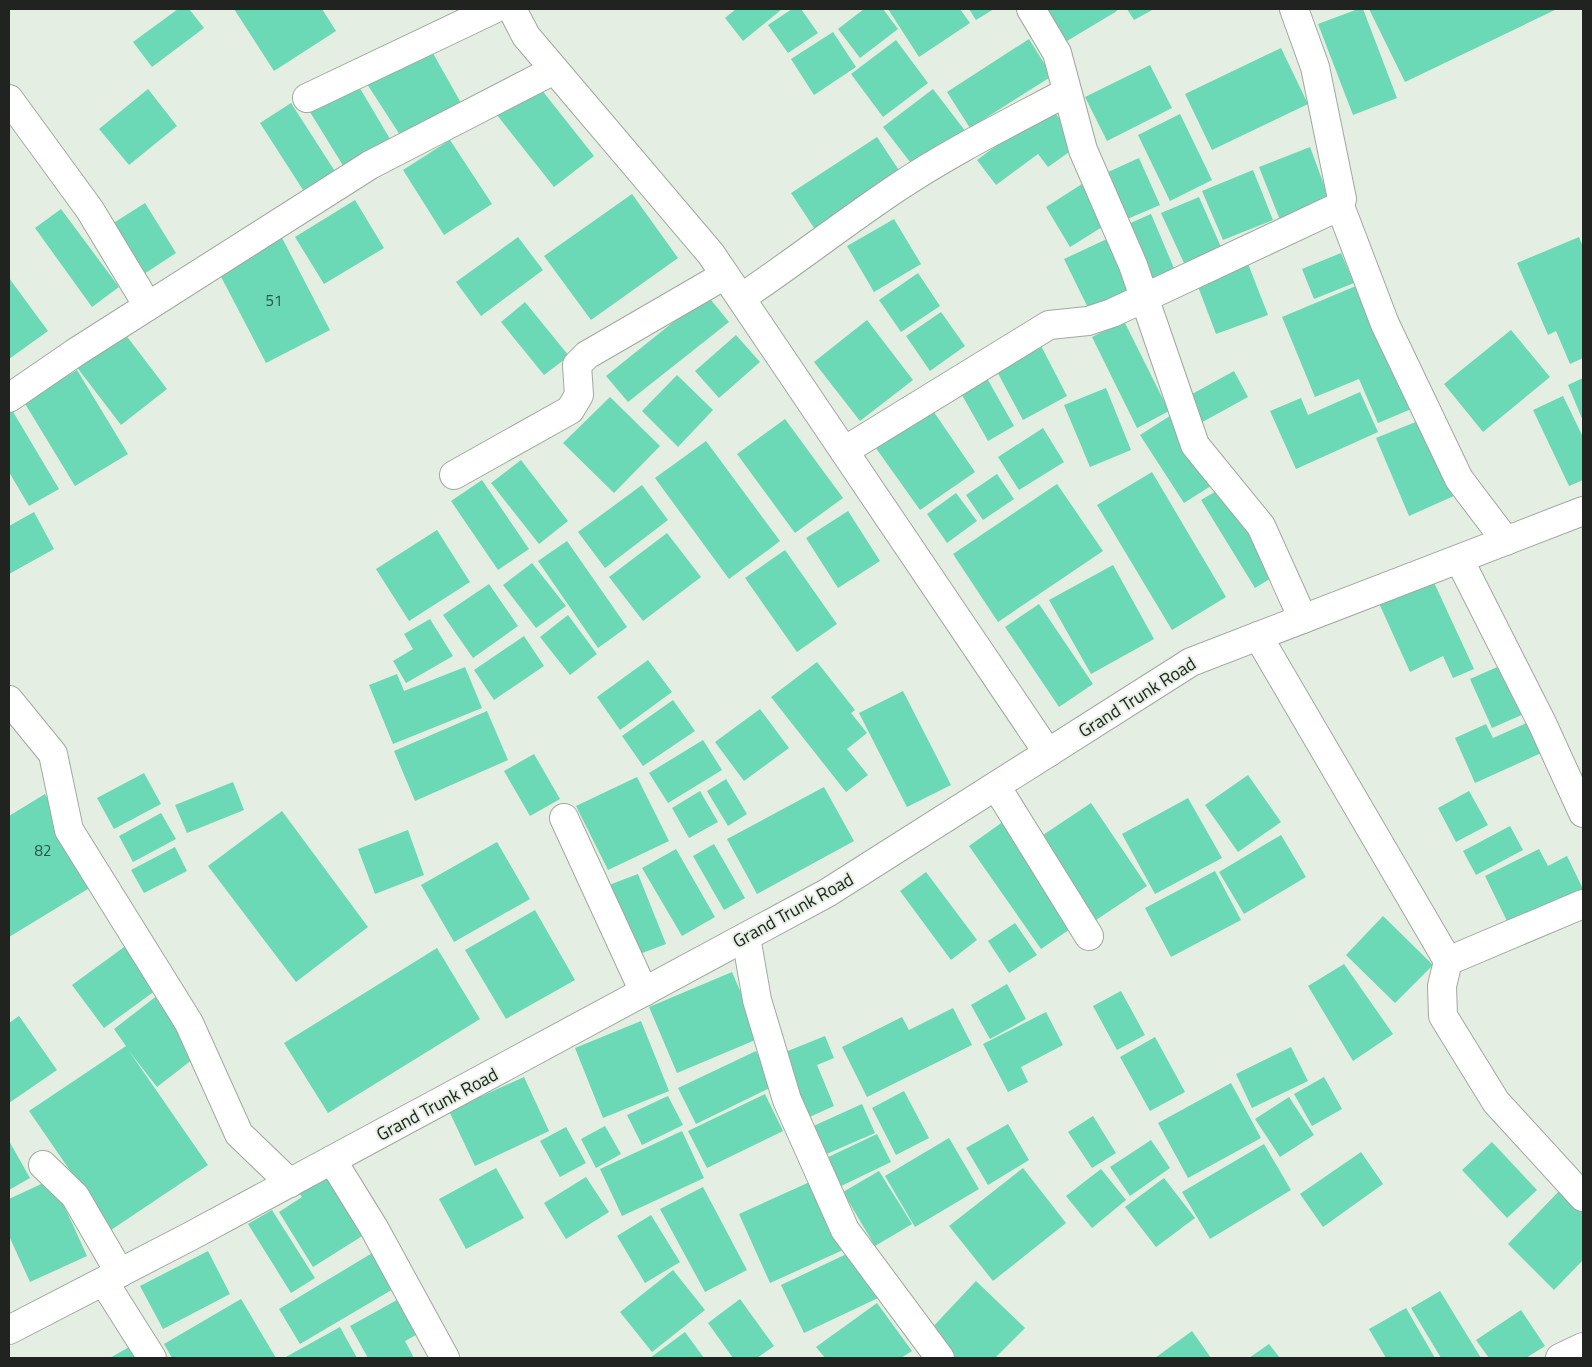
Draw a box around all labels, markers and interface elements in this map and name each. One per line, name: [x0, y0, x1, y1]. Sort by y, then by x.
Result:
house number: 51: [266, 289, 282, 312]
street label: Grand Trunk Road: [1073, 650, 1201, 744]
house number: 82: [35, 839, 51, 862]
street label: Grand Trunk Road: [728, 866, 858, 954]
street label: Grand Trunk Road: [371, 1061, 503, 1147]

